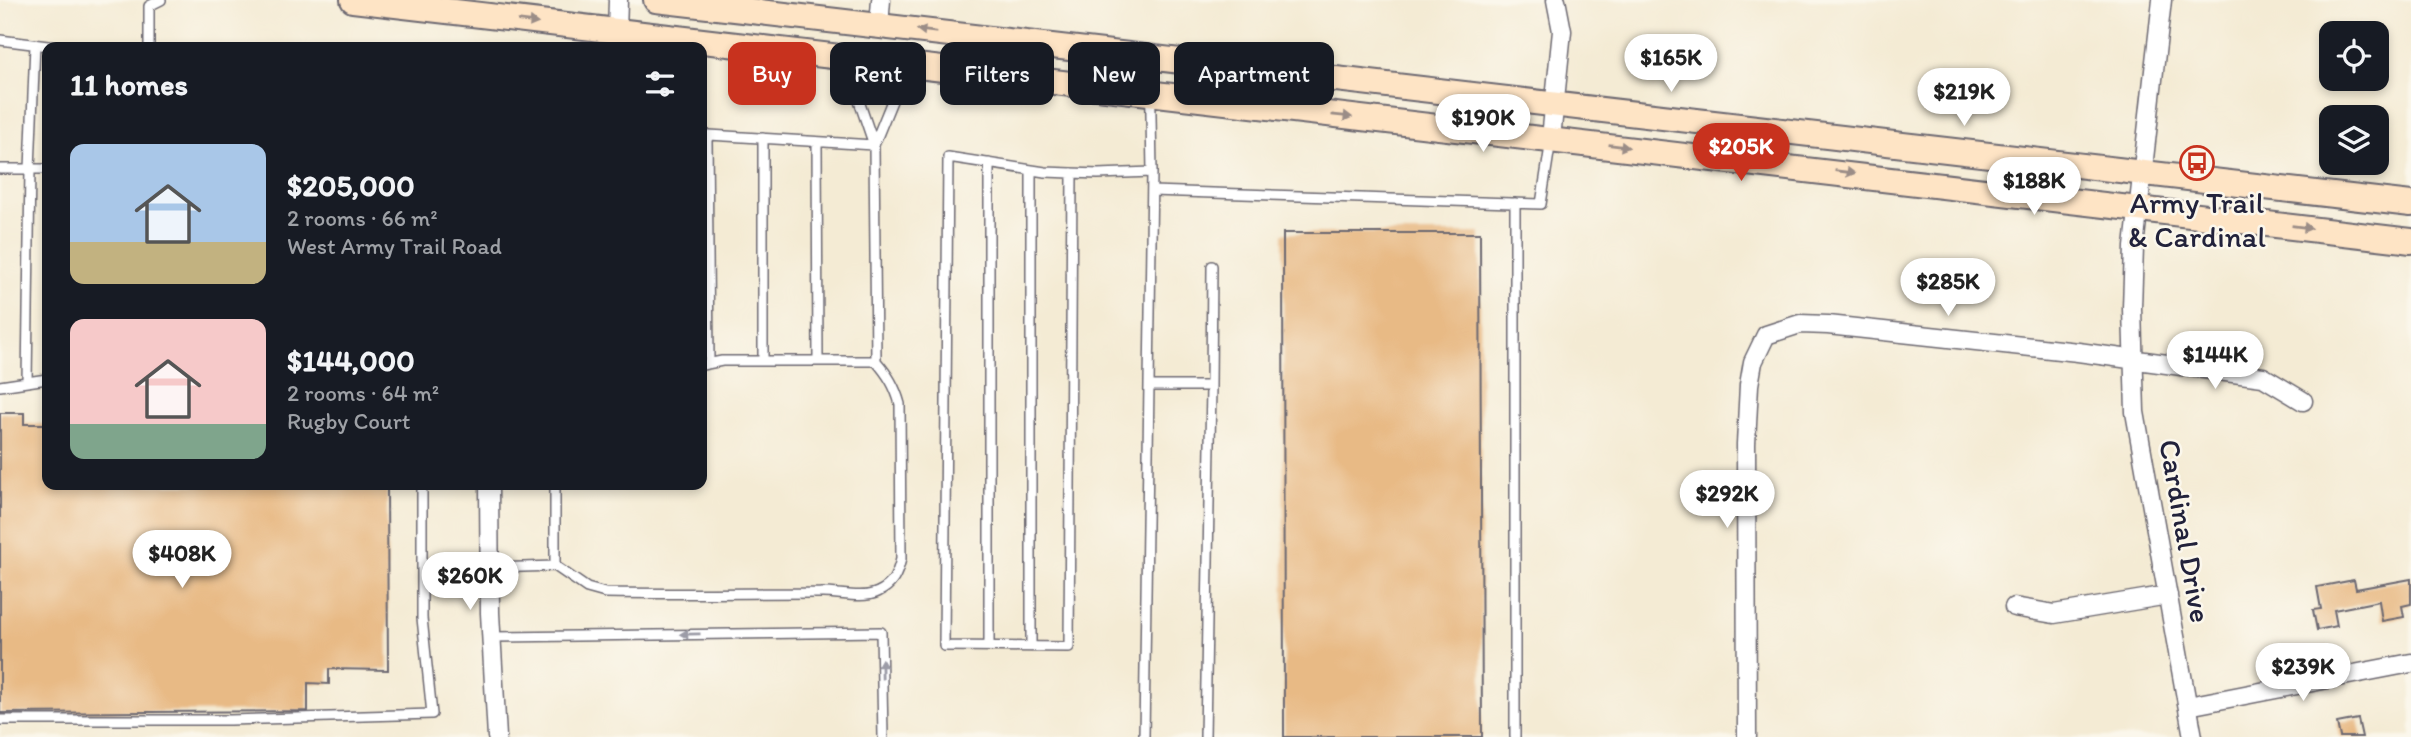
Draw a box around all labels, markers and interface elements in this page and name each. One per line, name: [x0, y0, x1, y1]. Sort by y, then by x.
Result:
one-way arrow: [517, 17, 539, 28]
map controls: [2319, 21, 2389, 175]
button: locate: [2319, 21, 2389, 91]
one-way arrow: [916, 26, 938, 37]
pin: $165K: [1622, 34, 1720, 94]
chip: Buy: [728, 42, 816, 105]
chip: Rent: [830, 42, 926, 105]
chip: Filters: [940, 42, 1054, 105]
chip: New: [1068, 42, 1160, 105]
chip: Apartment: [1174, 42, 1334, 105]
text: $165K: [1640, 43, 1702, 71]
icon: filters: [641, 65, 679, 103]
text: 11 homes: [70, 66, 188, 103]
pin: $219K: [1915, 68, 2013, 128]
text: $219K: [1933, 77, 1995, 105]
pin: $190K: [1434, 94, 1532, 154]
text: $190K: [1451, 103, 1515, 131]
button: layers: [2319, 105, 2389, 175]
one-way arrow: [1331, 110, 1353, 121]
pin: $205K: [1692, 124, 1790, 183]
text: $205K: [1709, 132, 1773, 160]
one-way arrow: [1608, 141, 1630, 152]
bus stop icon: Army Trail & Cardinal: [2178, 144, 2216, 182]
pin: $188K: [1985, 158, 2083, 217]
text: $188K: [2003, 166, 2065, 194]
text: $205,000: [287, 167, 415, 204]
one-way arrow: [1834, 167, 1856, 178]
icon: home: [126, 172, 210, 256]
place label: Army Trail & Cardinal: [2128, 184, 2266, 255]
text: 2 rooms · 66 m²: [287, 204, 438, 232]
one-way arrow: [2291, 222, 2313, 233]
text: West Army Trail Road: [287, 232, 502, 260]
pin: $285K: [1899, 258, 1997, 318]
text: $285K: [1916, 267, 1980, 295]
pin: $144K: [2166, 332, 2264, 391]
text: $144K: [2183, 340, 2247, 368]
text: $144,000: [287, 342, 415, 379]
icon: home: [126, 347, 210, 431]
text: 2 rooms · 64 m²: [287, 379, 439, 407]
text: Rugby Court: [287, 407, 410, 435]
street label: Cardinal Drive: [2151, 436, 2220, 625]
pin: $292K: [1678, 470, 1776, 530]
text: $292K: [1696, 479, 1758, 507]
pin: $408K: [133, 530, 231, 590]
text: $408K: [149, 539, 215, 567]
pin: $260K: [421, 552, 519, 612]
text: $260K: [438, 561, 502, 589]
one-way arrow: [679, 629, 701, 640]
pin: $239K: [2254, 644, 2352, 703]
text: $239K: [2271, 652, 2335, 680]
one-way arrow: [876, 658, 887, 680]

